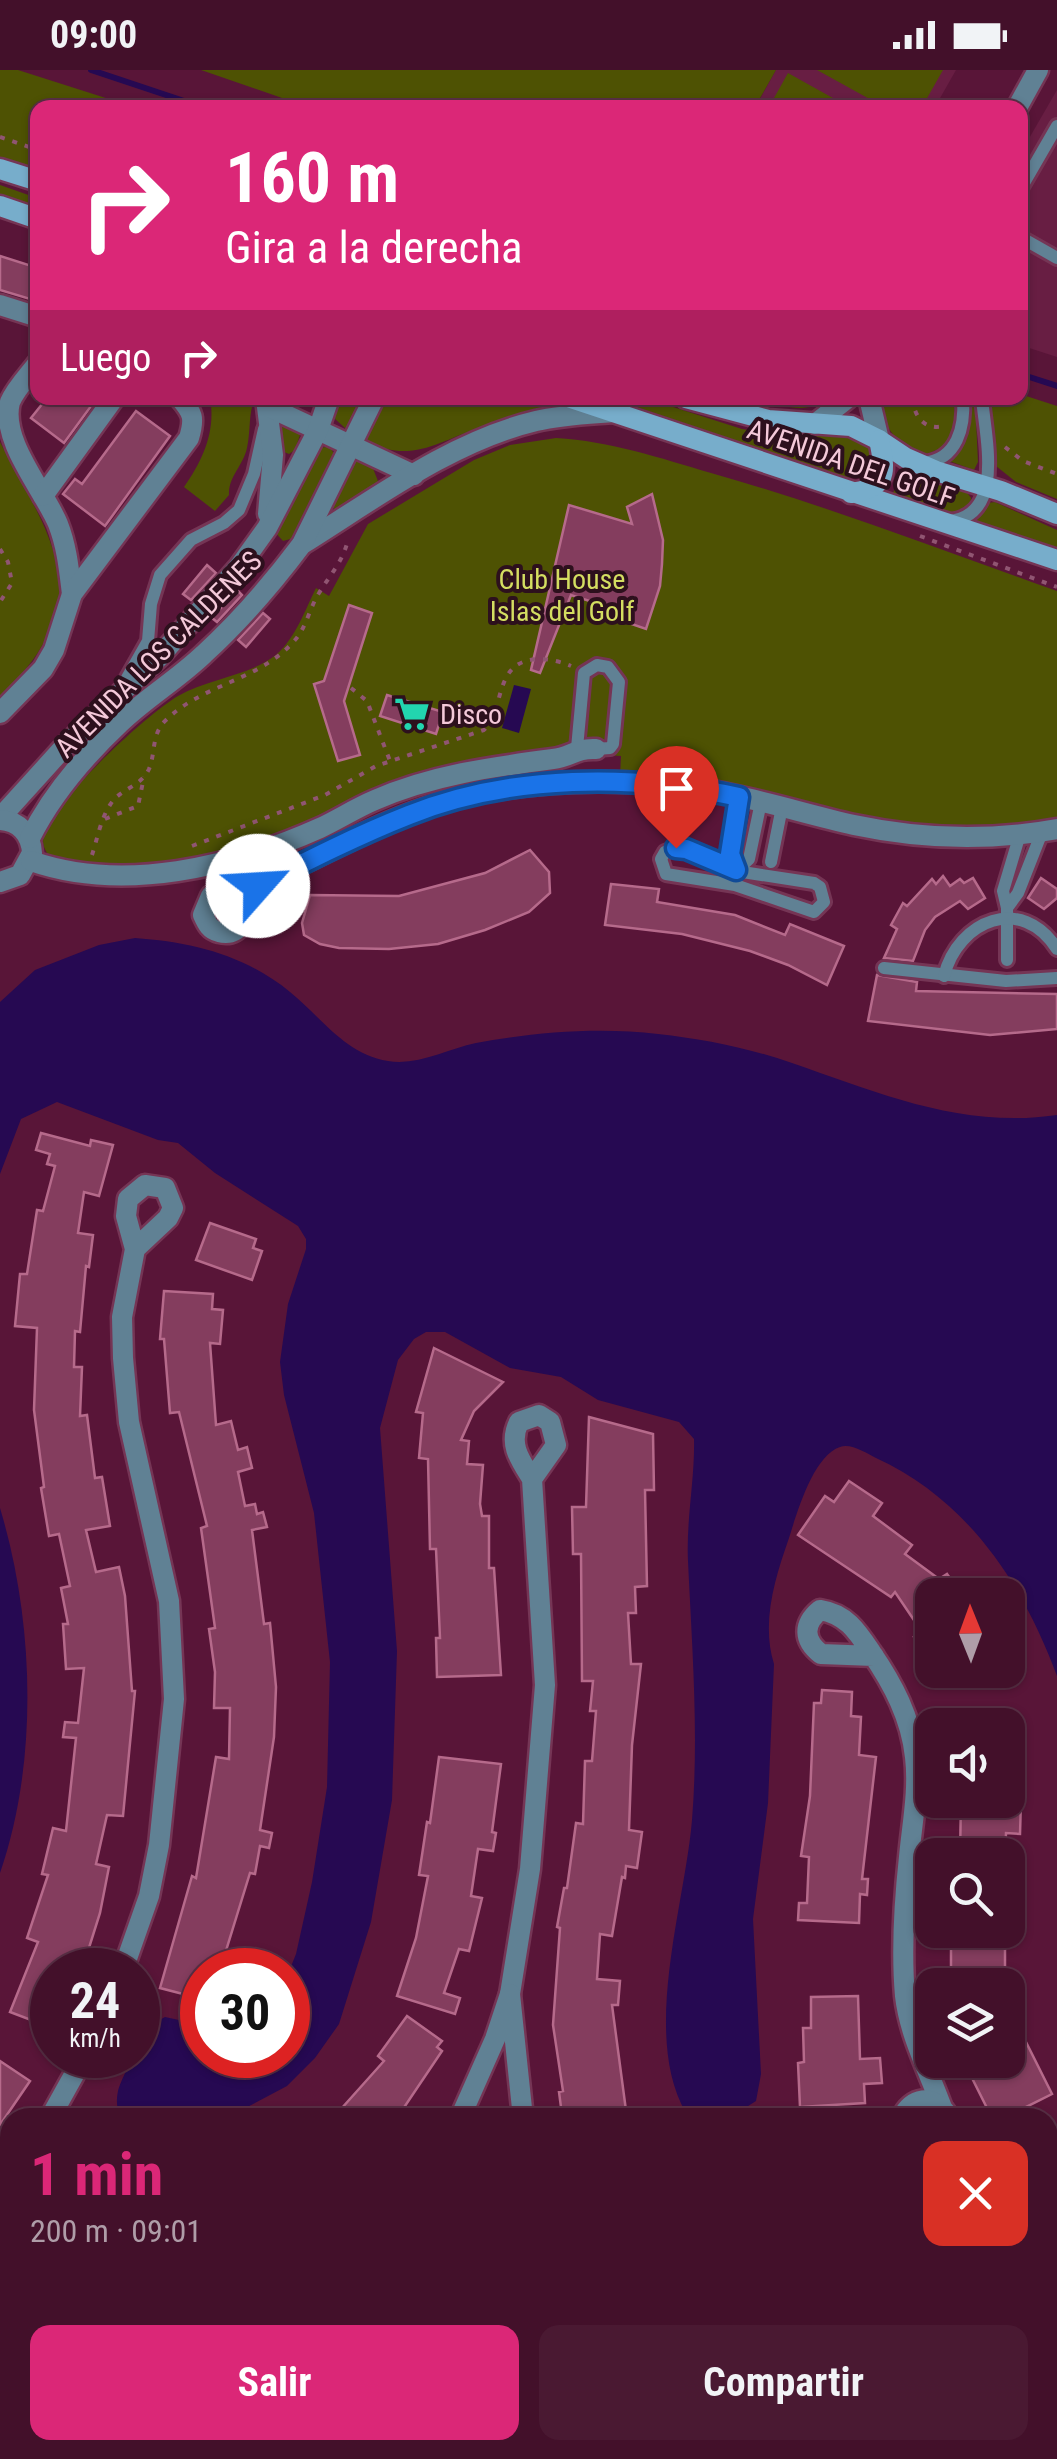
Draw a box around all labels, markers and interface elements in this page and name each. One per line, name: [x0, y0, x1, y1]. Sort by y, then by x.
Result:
text: 09:00: [50, 13, 137, 57]
text: 160 m: [225, 137, 399, 219]
icon: right: [60, 140, 190, 270]
text: Gira a la derecha: [225, 221, 523, 274]
icon: right: [171, 330, 226, 385]
text: Luego: [60, 336, 151, 380]
street label: AVENIDA DEL GOLF: [743, 413, 959, 514]
street label: AVENIDA LOS CALDENES: [48, 544, 268, 764]
park label: Club House Islas del Golf: [490, 563, 634, 628]
supermarket icon: Disco: [393, 695, 431, 733]
place label: Disco: [440, 698, 502, 731]
pin: [634, 746, 719, 849]
icon: arrive: [649, 761, 704, 816]
position arrow: [206, 834, 310, 938]
north arrow: [915, 1578, 1025, 1688]
map controls: [915, 1578, 1025, 2078]
button: sound: [915, 1708, 1025, 1818]
button: search: [915, 1838, 1025, 1948]
speed limit sign: 30: [180, 1948, 310, 2078]
button: layers: [915, 1968, 1025, 2078]
text: 24: [70, 1972, 120, 2030]
text: km/h: [69, 2024, 121, 2053]
text: 1 min: [30, 2139, 163, 2210]
button: close: [923, 2141, 1028, 2246]
text: 200 m · 09:01: [30, 2212, 202, 2250]
button: Salir: [30, 2325, 519, 2440]
button: Compartir: [539, 2325, 1028, 2440]

